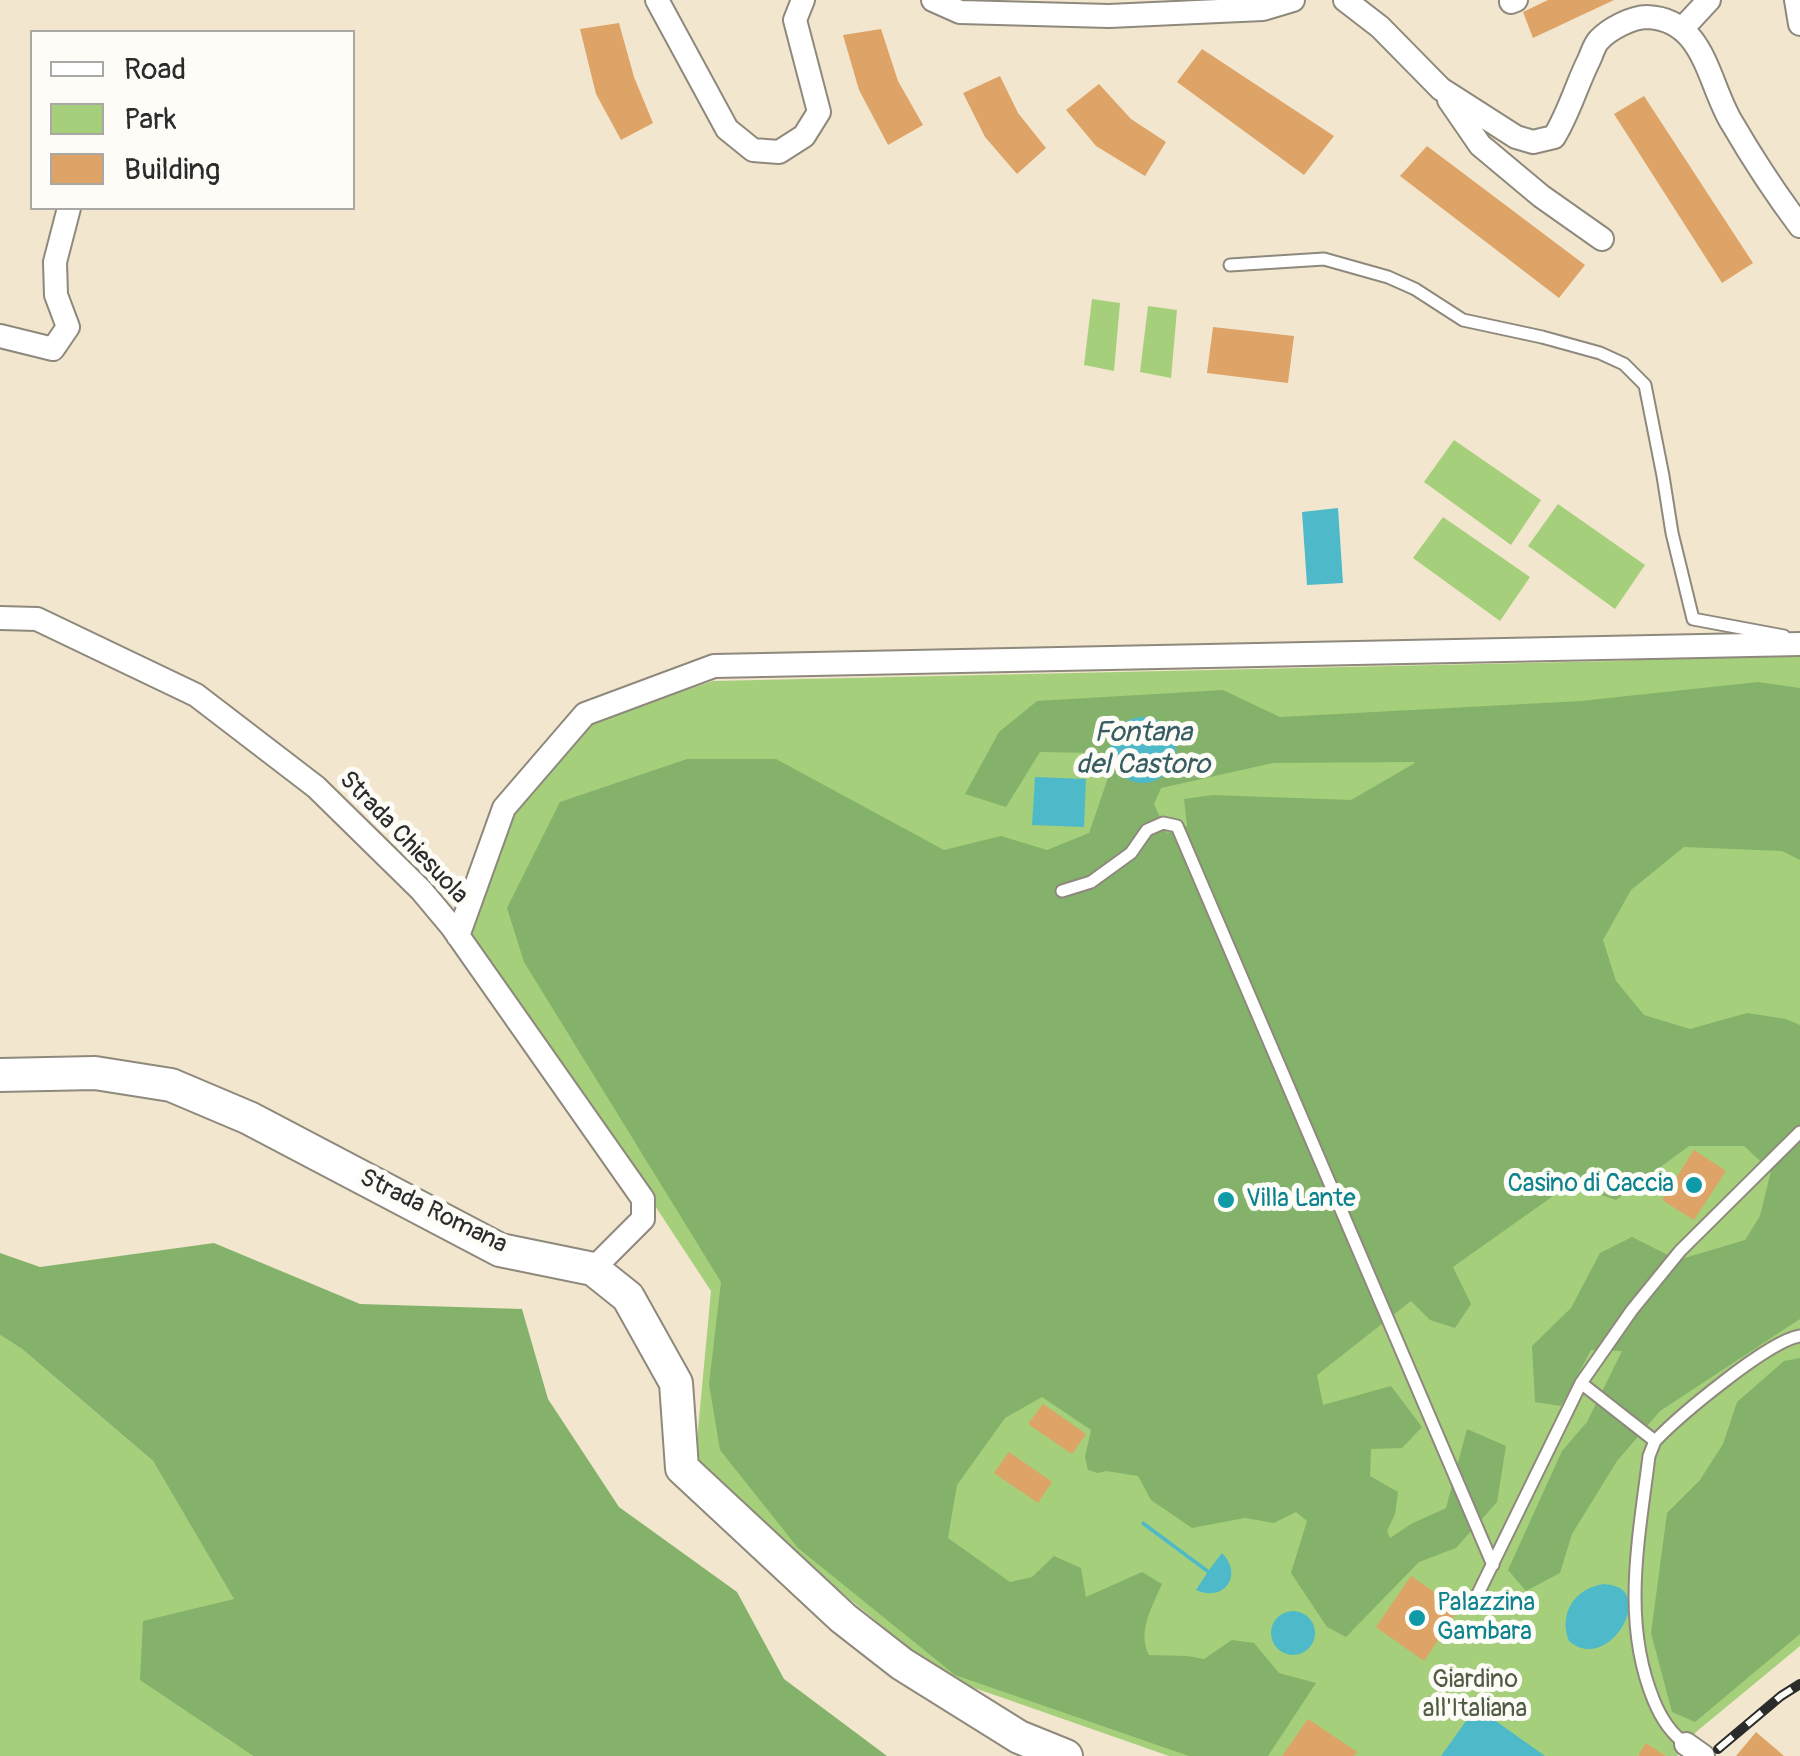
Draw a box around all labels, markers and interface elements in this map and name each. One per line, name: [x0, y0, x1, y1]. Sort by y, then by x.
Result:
legend: [30, 30, 355, 210]
text: Road: [124, 51, 186, 88]
text: Park: [124, 101, 177, 138]
text: Building: [124, 151, 220, 188]
water label: Fontana del Castoro: [1076, 717, 1210, 783]
street label: Strada Chiesuola: [332, 765, 474, 911]
street label: Strada Romana: [354, 1163, 512, 1261]
place label: Casino di Caccia: [1507, 1170, 1674, 1200]
marker: Casino di Caccia: [1683, 1174, 1705, 1196]
place label: Villa Lante: [1246, 1185, 1356, 1215]
marker: Villa Lante: [1215, 1189, 1237, 1211]
place label: Palazzina Gambara: [1437, 1589, 1535, 1648]
marker: Palazzina Gambara: [1406, 1607, 1428, 1629]
park label: Giardino all'Italiana: [1423, 1666, 1527, 1725]

